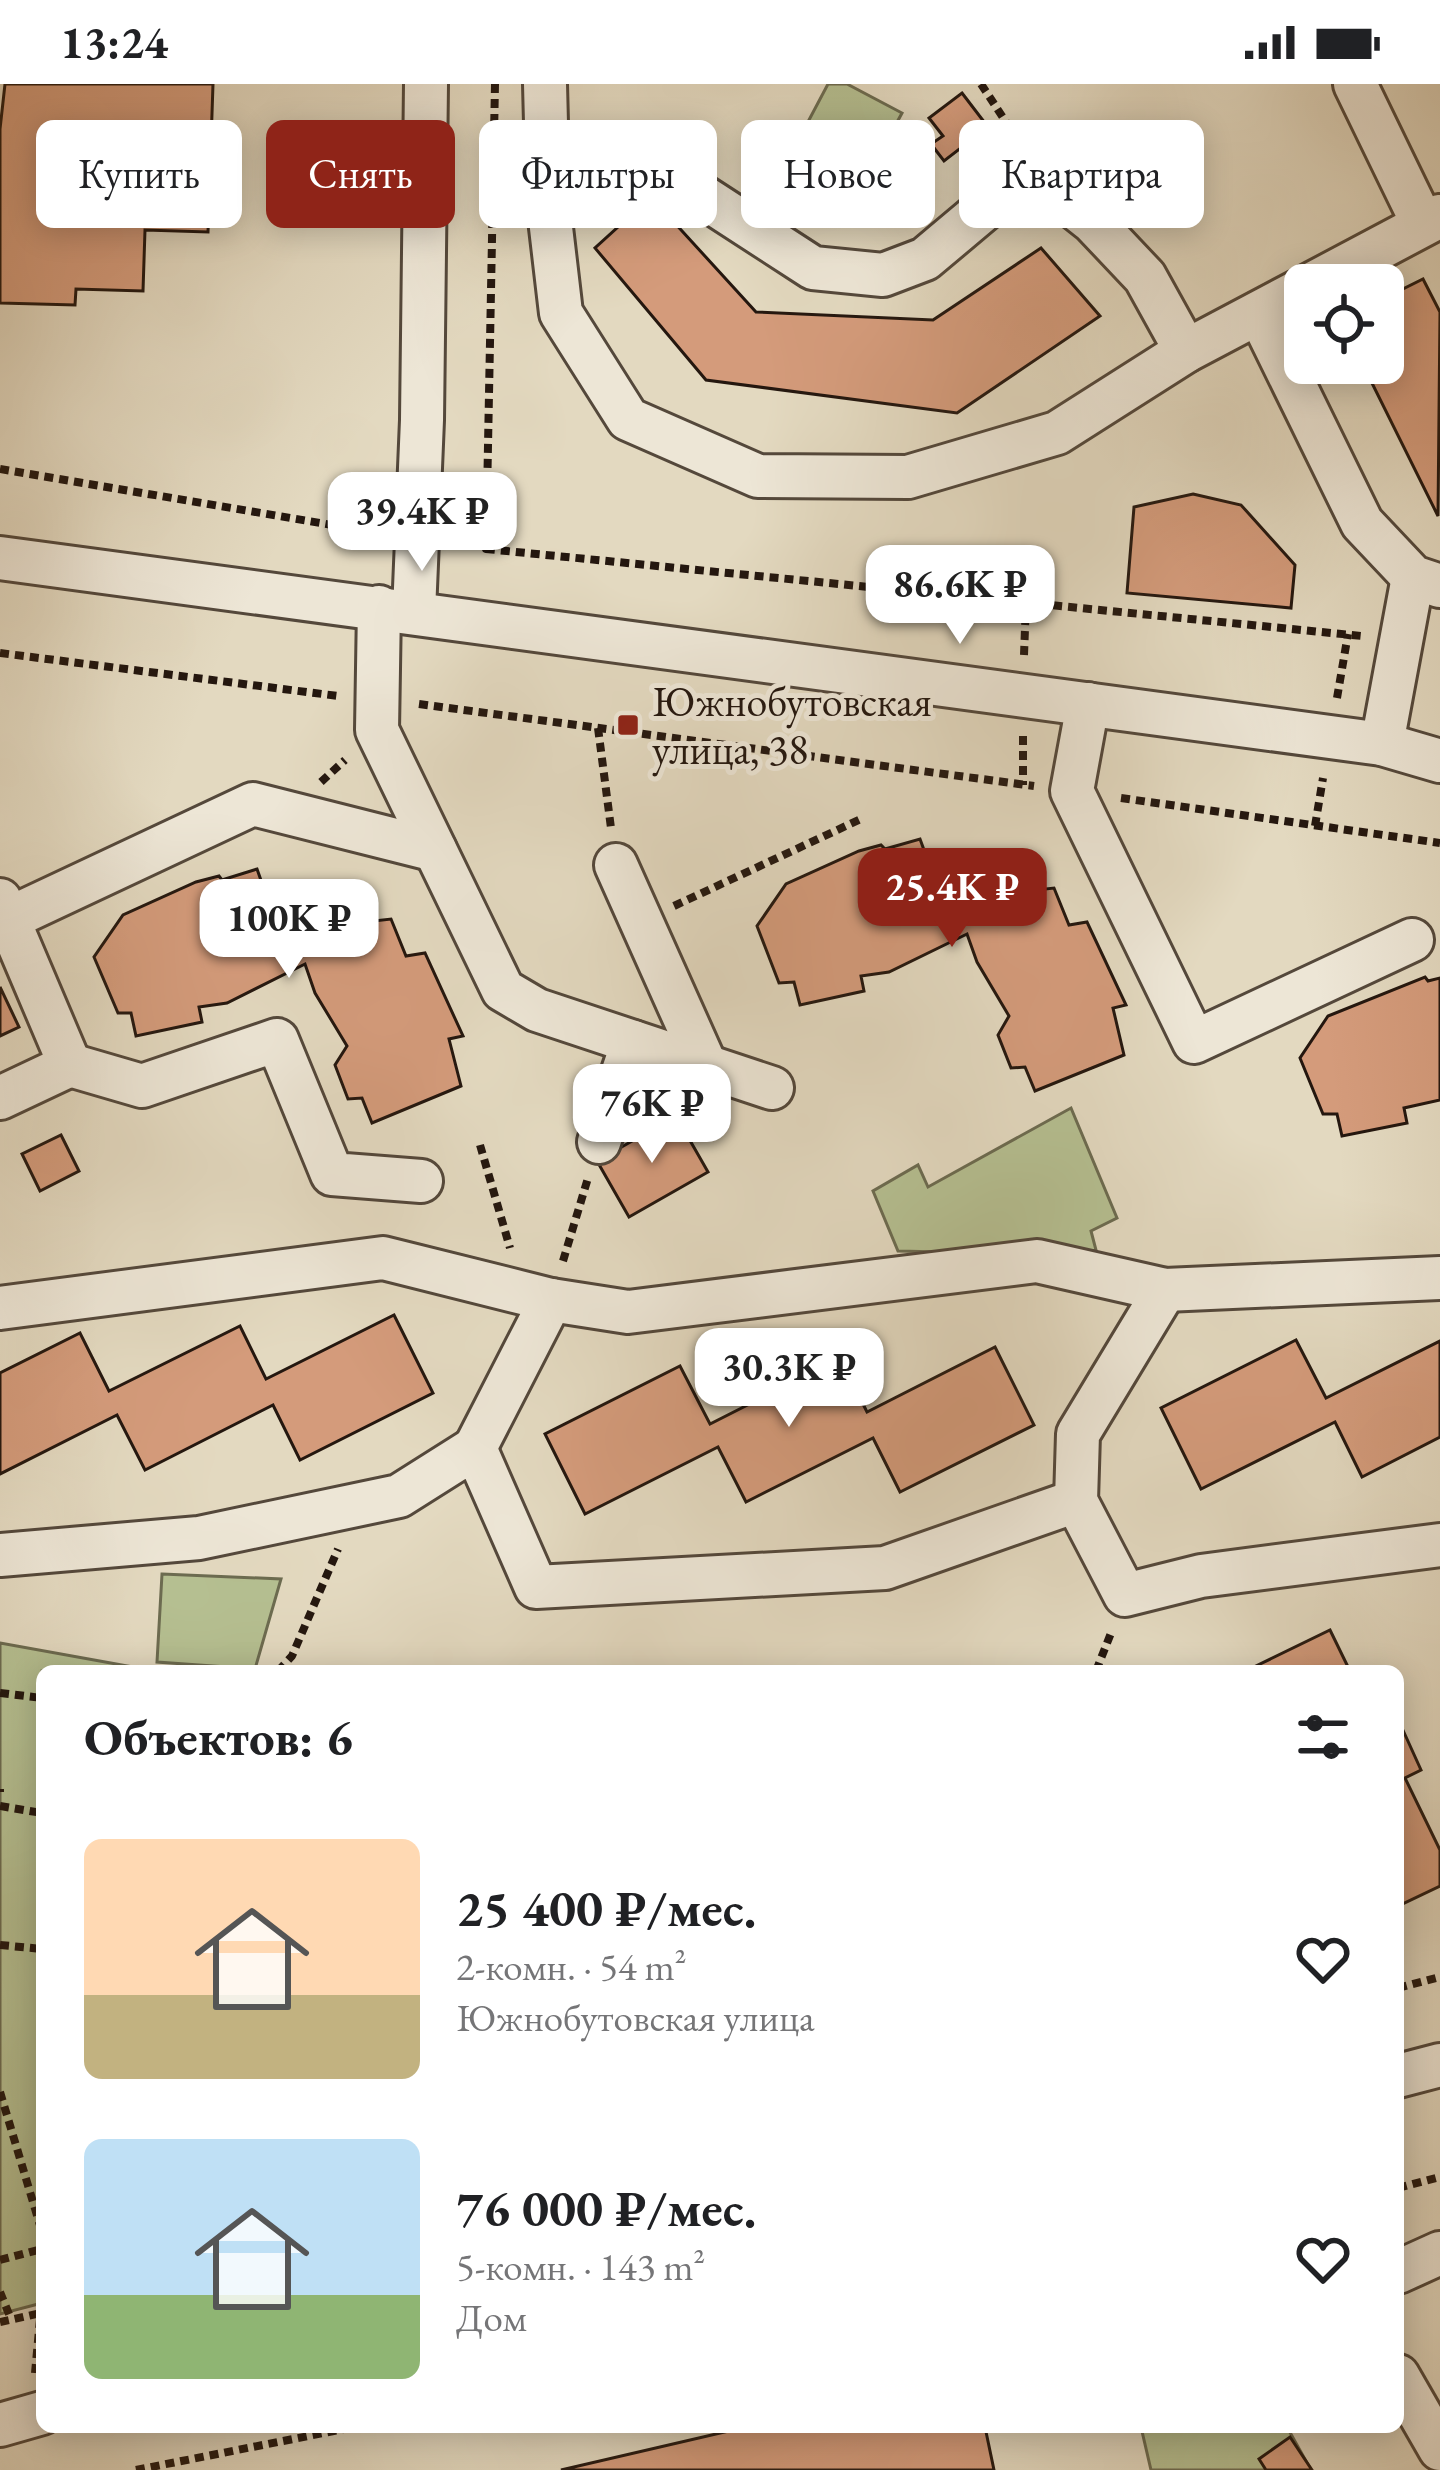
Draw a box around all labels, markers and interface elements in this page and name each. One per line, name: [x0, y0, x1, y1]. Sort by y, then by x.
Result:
text: 13:24: [60, 13, 168, 71]
chip: Купить: [36, 120, 242, 228]
chip: Снять: [266, 120, 455, 228]
chip: Фильтры: [479, 120, 717, 228]
chip: Новое: [741, 120, 935, 228]
chip: Квартира: [959, 120, 1204, 228]
map controls: [1284, 264, 1404, 384]
button: locate: [1284, 264, 1404, 384]
pin: 39.4K ₽: [311, 472, 533, 574]
text: 39.4K ₽: [355, 485, 489, 536]
pin: 86.6K ₽: [849, 545, 1071, 647]
text: 86.6K ₽: [893, 558, 1027, 609]
place label: Южнобутовская улица, 38: [652, 674, 932, 777]
marker: Южнобутовская улица, 38: [615, 712, 641, 738]
pin: 25.4K ₽: [841, 848, 1063, 950]
text: 25.4K ₽: [885, 861, 1019, 912]
pin: 100K ₽: [191, 879, 387, 981]
text: 100K ₽: [227, 892, 351, 943]
pin: 76K ₽: [568, 1064, 736, 1166]
text: 76K ₽: [600, 1077, 704, 1128]
pin: 30.3K ₽: [678, 1328, 900, 1430]
text: 30.3K ₽: [722, 1341, 856, 1392]
text: Объектов: 6: [84, 1704, 353, 1770]
icon: filters: [1290, 1704, 1356, 1770]
text: 25 400 ₽/мес.: [456, 1875, 756, 1941]
icon: home: [180, 1887, 324, 2031]
icon: heart: [1290, 1926, 1356, 1992]
text: 2-комн. · 54 m²: [456, 1941, 687, 1992]
text: Южнобутовская улица: [456, 1992, 815, 2043]
text: 76 000 ₽/мес.: [456, 2175, 756, 2241]
icon: home: [180, 2187, 324, 2331]
icon: heart: [1290, 2226, 1356, 2292]
text: 5-комн. · 143 m²: [456, 2241, 705, 2292]
text: Дом: [456, 2292, 527, 2343]

